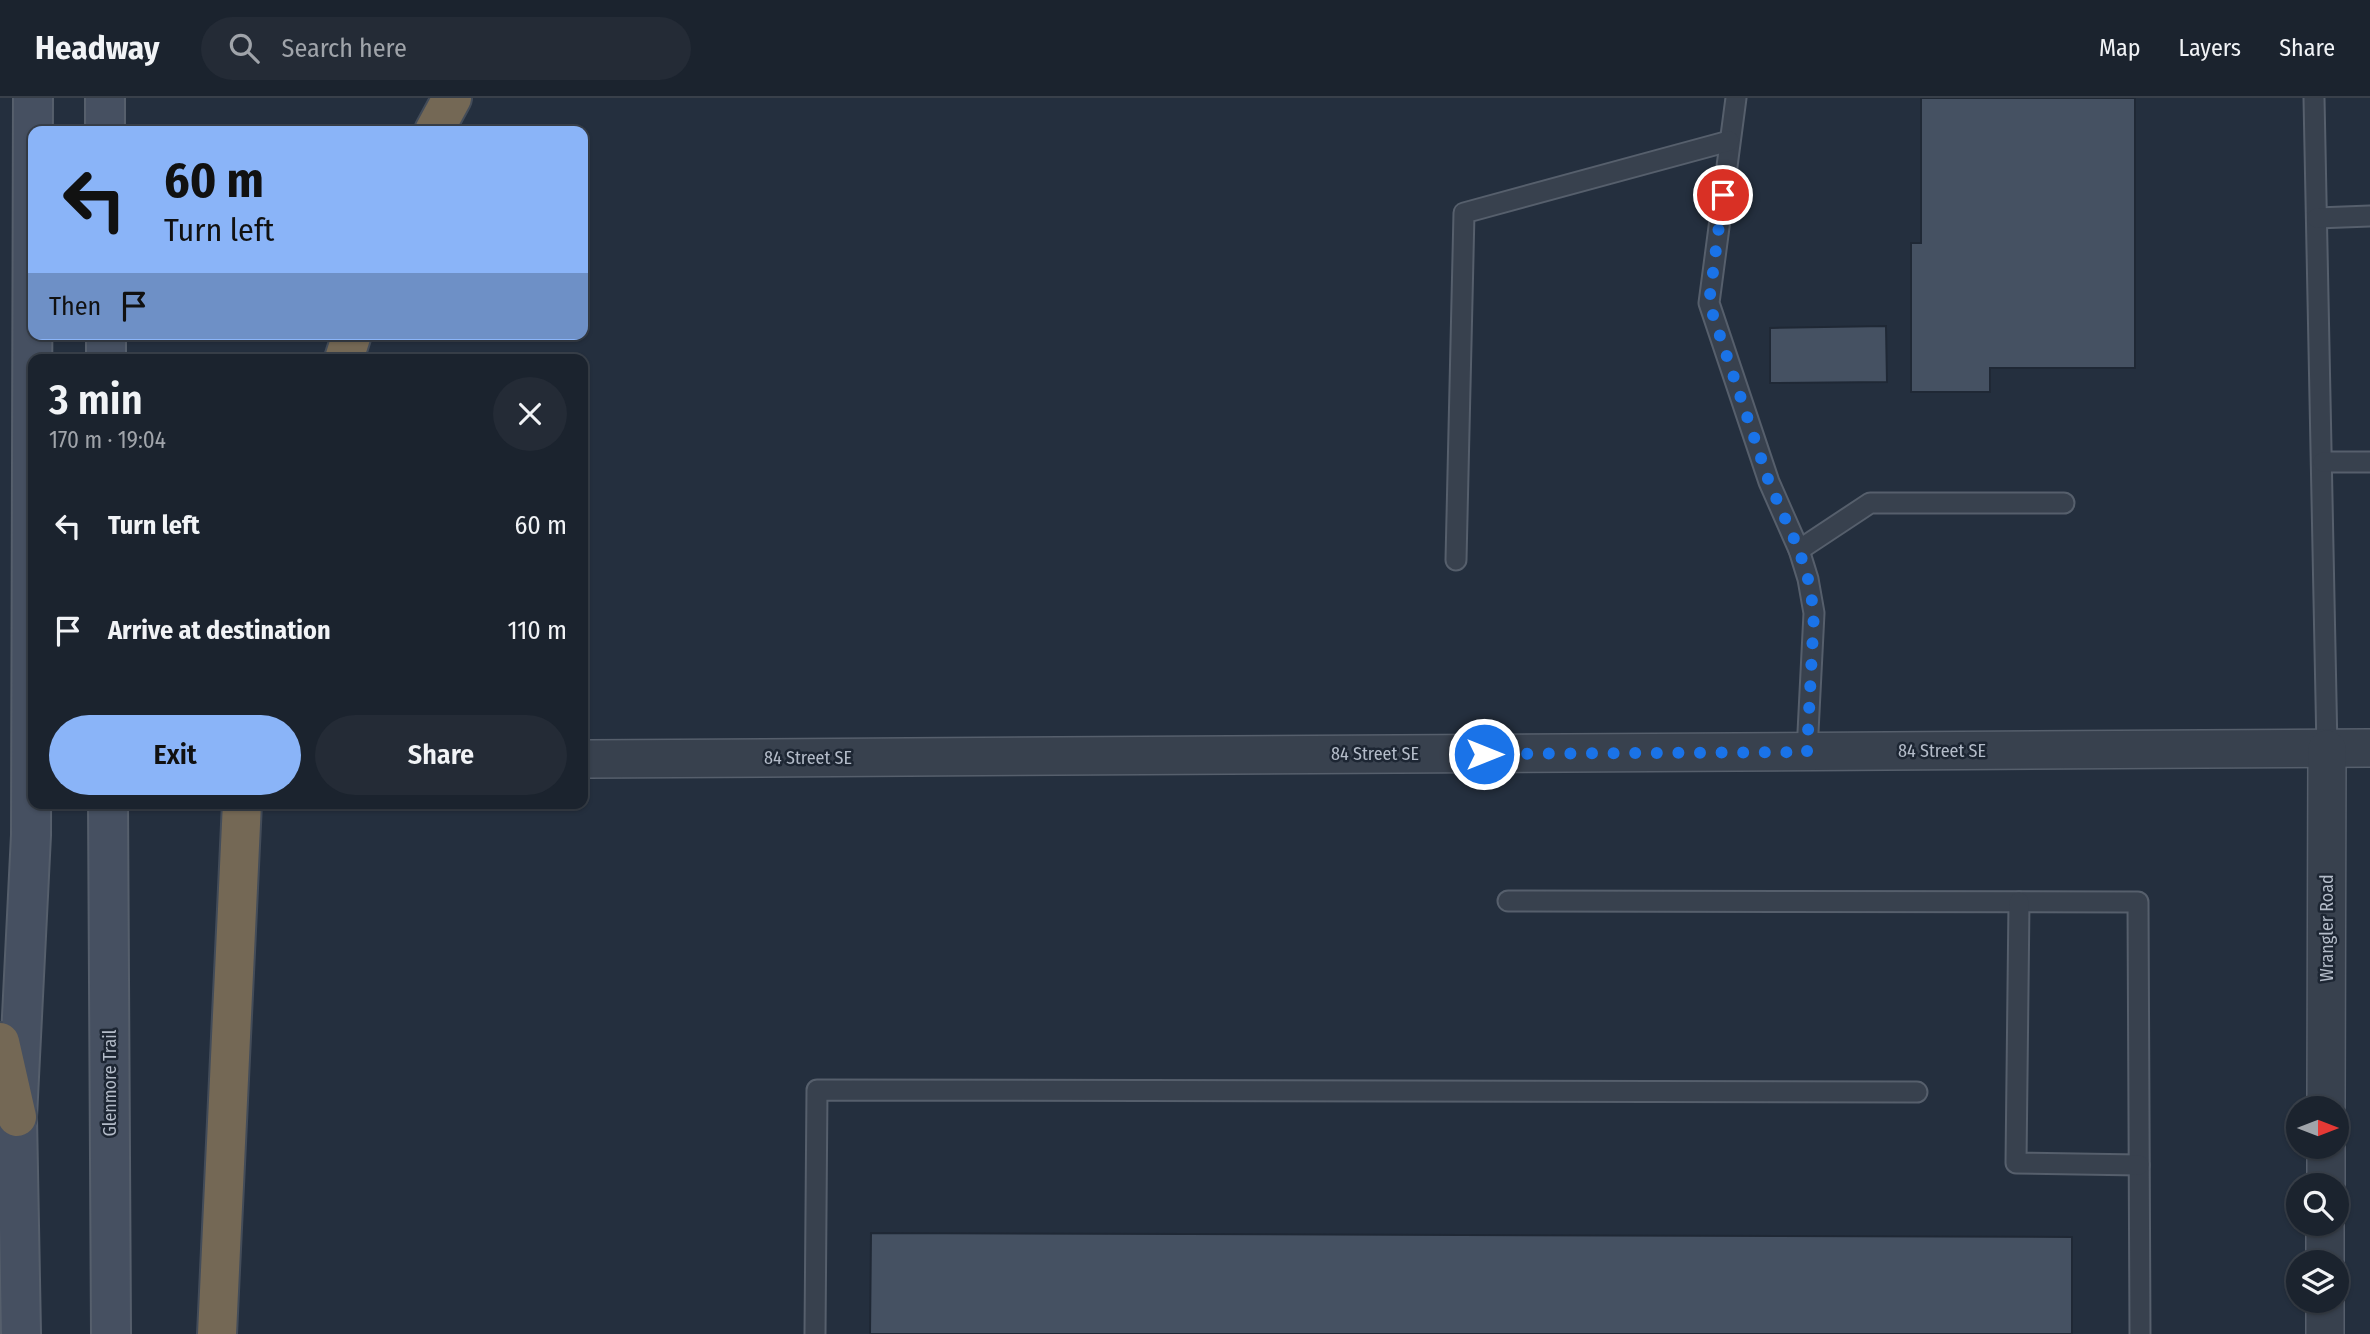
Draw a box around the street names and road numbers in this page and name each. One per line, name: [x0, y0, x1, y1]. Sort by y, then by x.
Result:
street label: 84 Street SE: [1898, 740, 1986, 762]
street label: 84 Street SE: [1331, 743, 1419, 765]
street label: 84 Street SE: [764, 747, 852, 769]
street label: Wrangler Road: [2316, 874, 2338, 982]
street label: Glenmore Trail: [99, 1029, 121, 1137]

